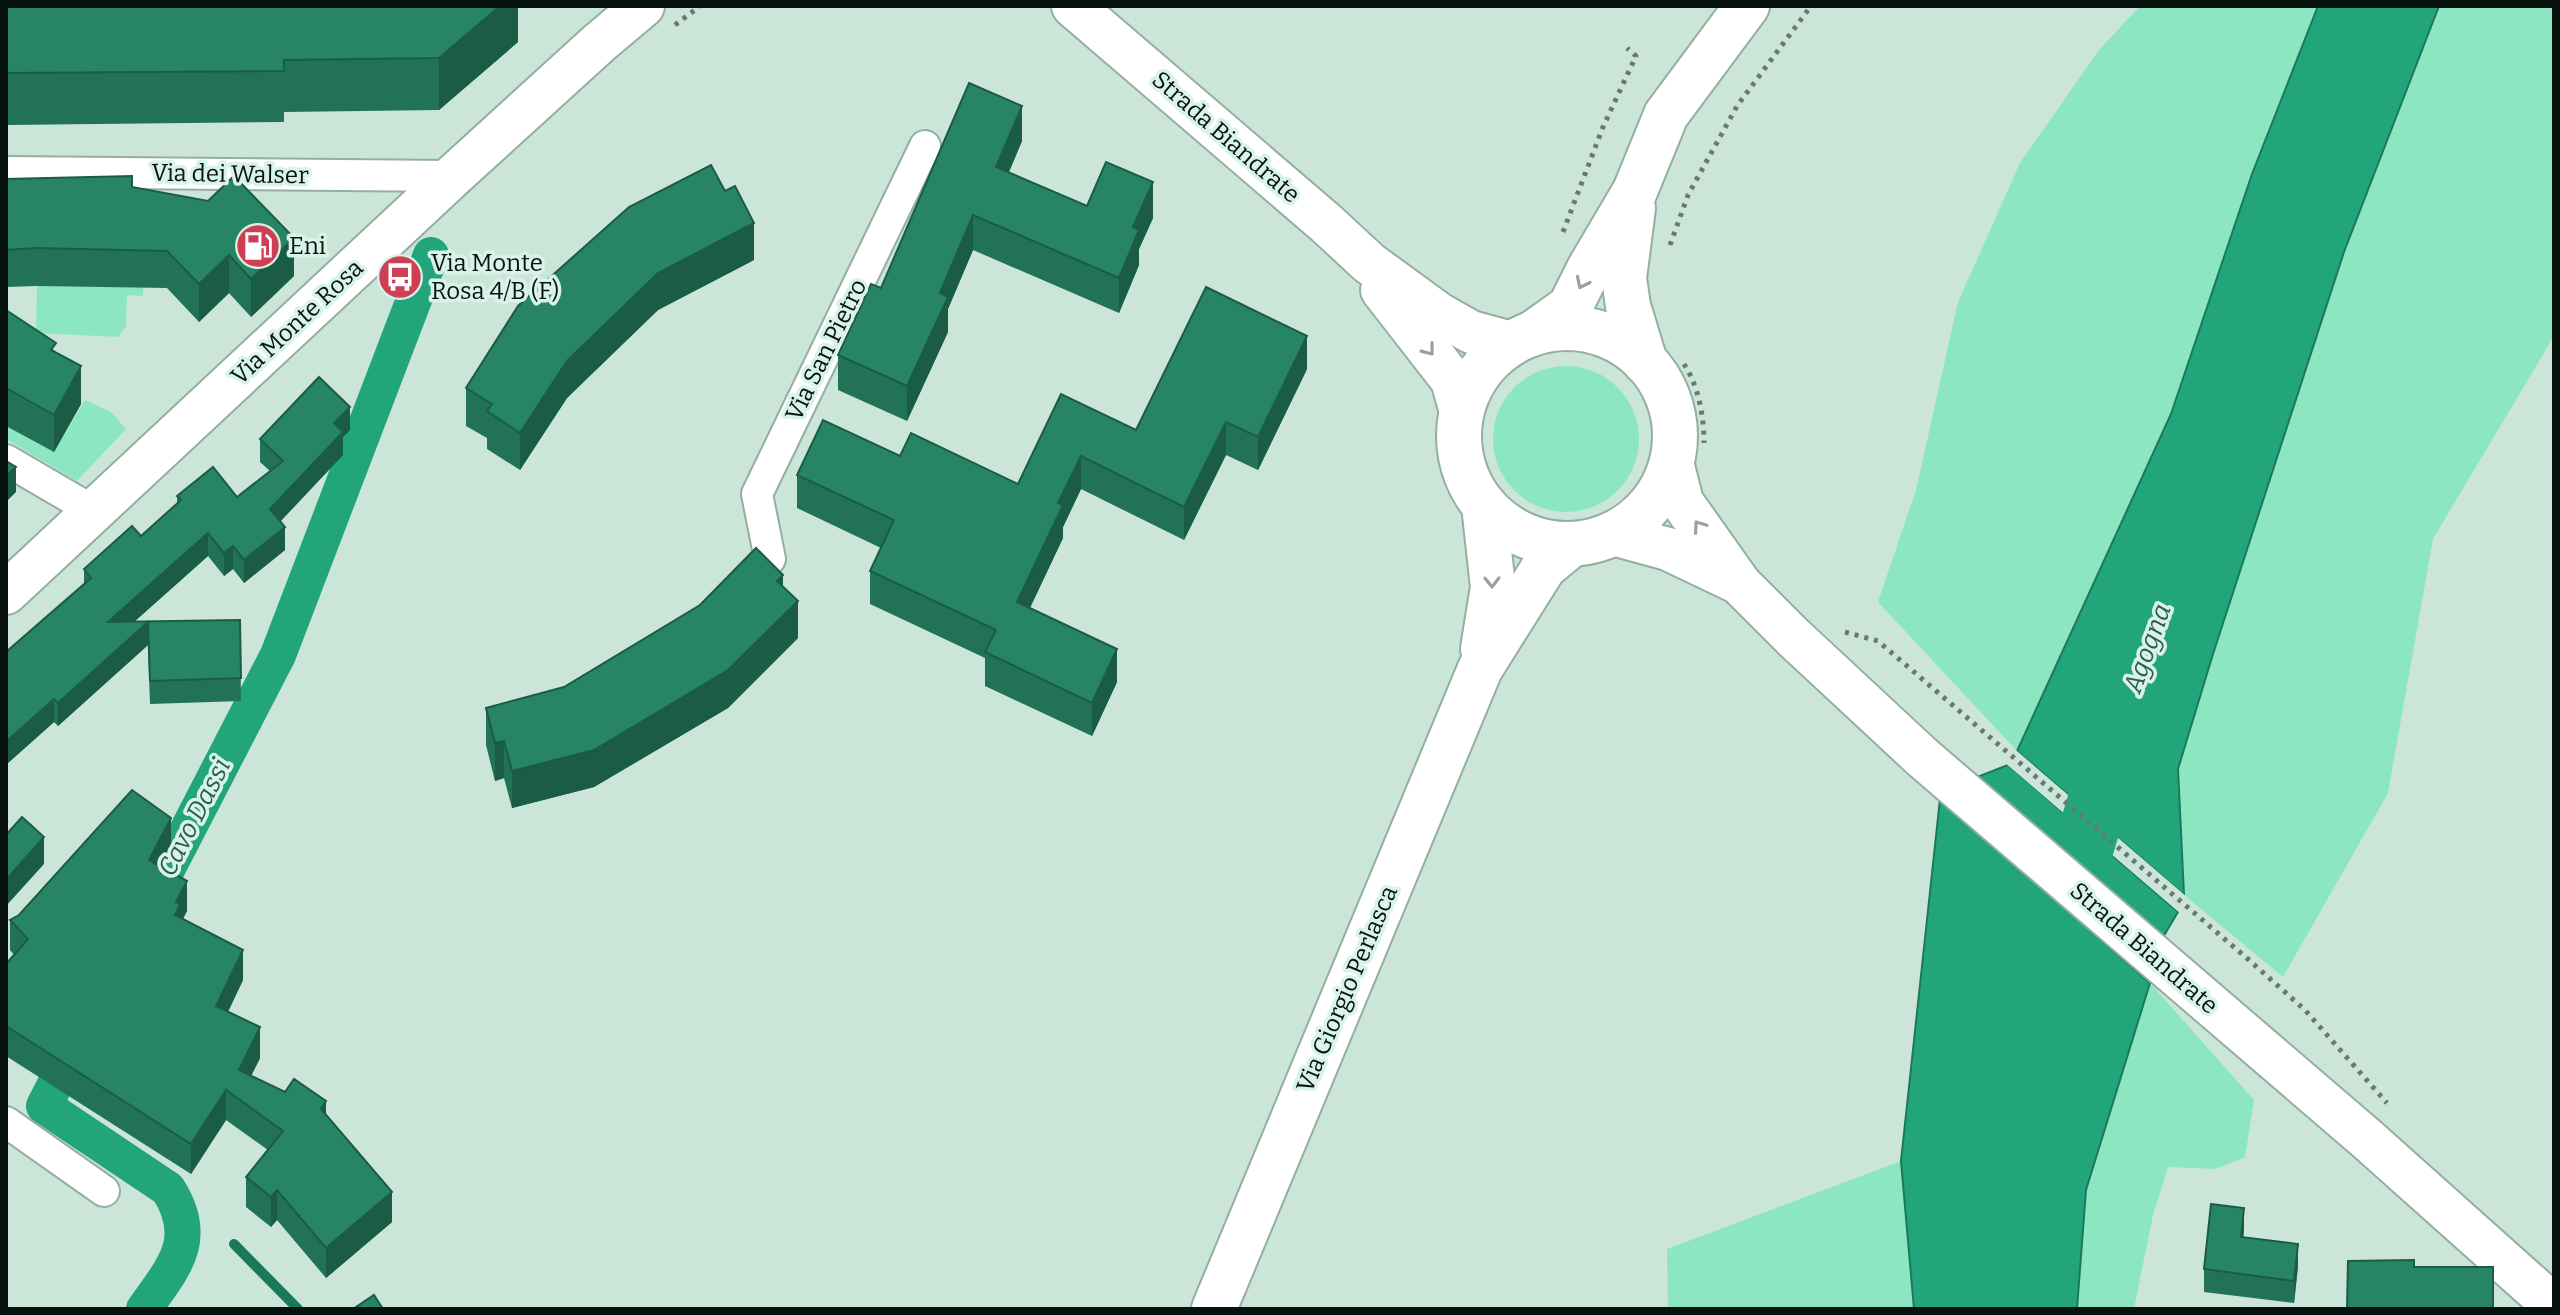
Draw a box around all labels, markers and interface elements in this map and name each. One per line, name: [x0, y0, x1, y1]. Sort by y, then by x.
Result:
street label: Strada Biandrate: [1146, 65, 1306, 209]
street label: Via dei Walser: [151, 159, 309, 189]
fuel station icon: Eni: [234, 222, 282, 270]
place label: Eni: [289, 232, 326, 260]
place label: Via Monte Rosa 4/B (F): [431, 249, 559, 305]
bus stop icon: Via Monte Rosa 4/B (F): [376, 253, 424, 301]
street label: Via Monte Rosa: [225, 254, 369, 390]
one-way arrow: [1576, 274, 1592, 289]
street label: Via San Pietro: [780, 275, 872, 425]
one-way arrow: [1419, 341, 1433, 356]
one-way arrow: [1694, 520, 1709, 534]
one-way arrow: [1483, 577, 1500, 589]
water label: Agogna: [2117, 599, 2178, 698]
water label: Cavo Dassi: [152, 753, 237, 881]
street label: Strada Biandrate: [2064, 876, 2224, 1020]
street label: Via Giorgio Perlasca: [1291, 882, 1403, 1096]

